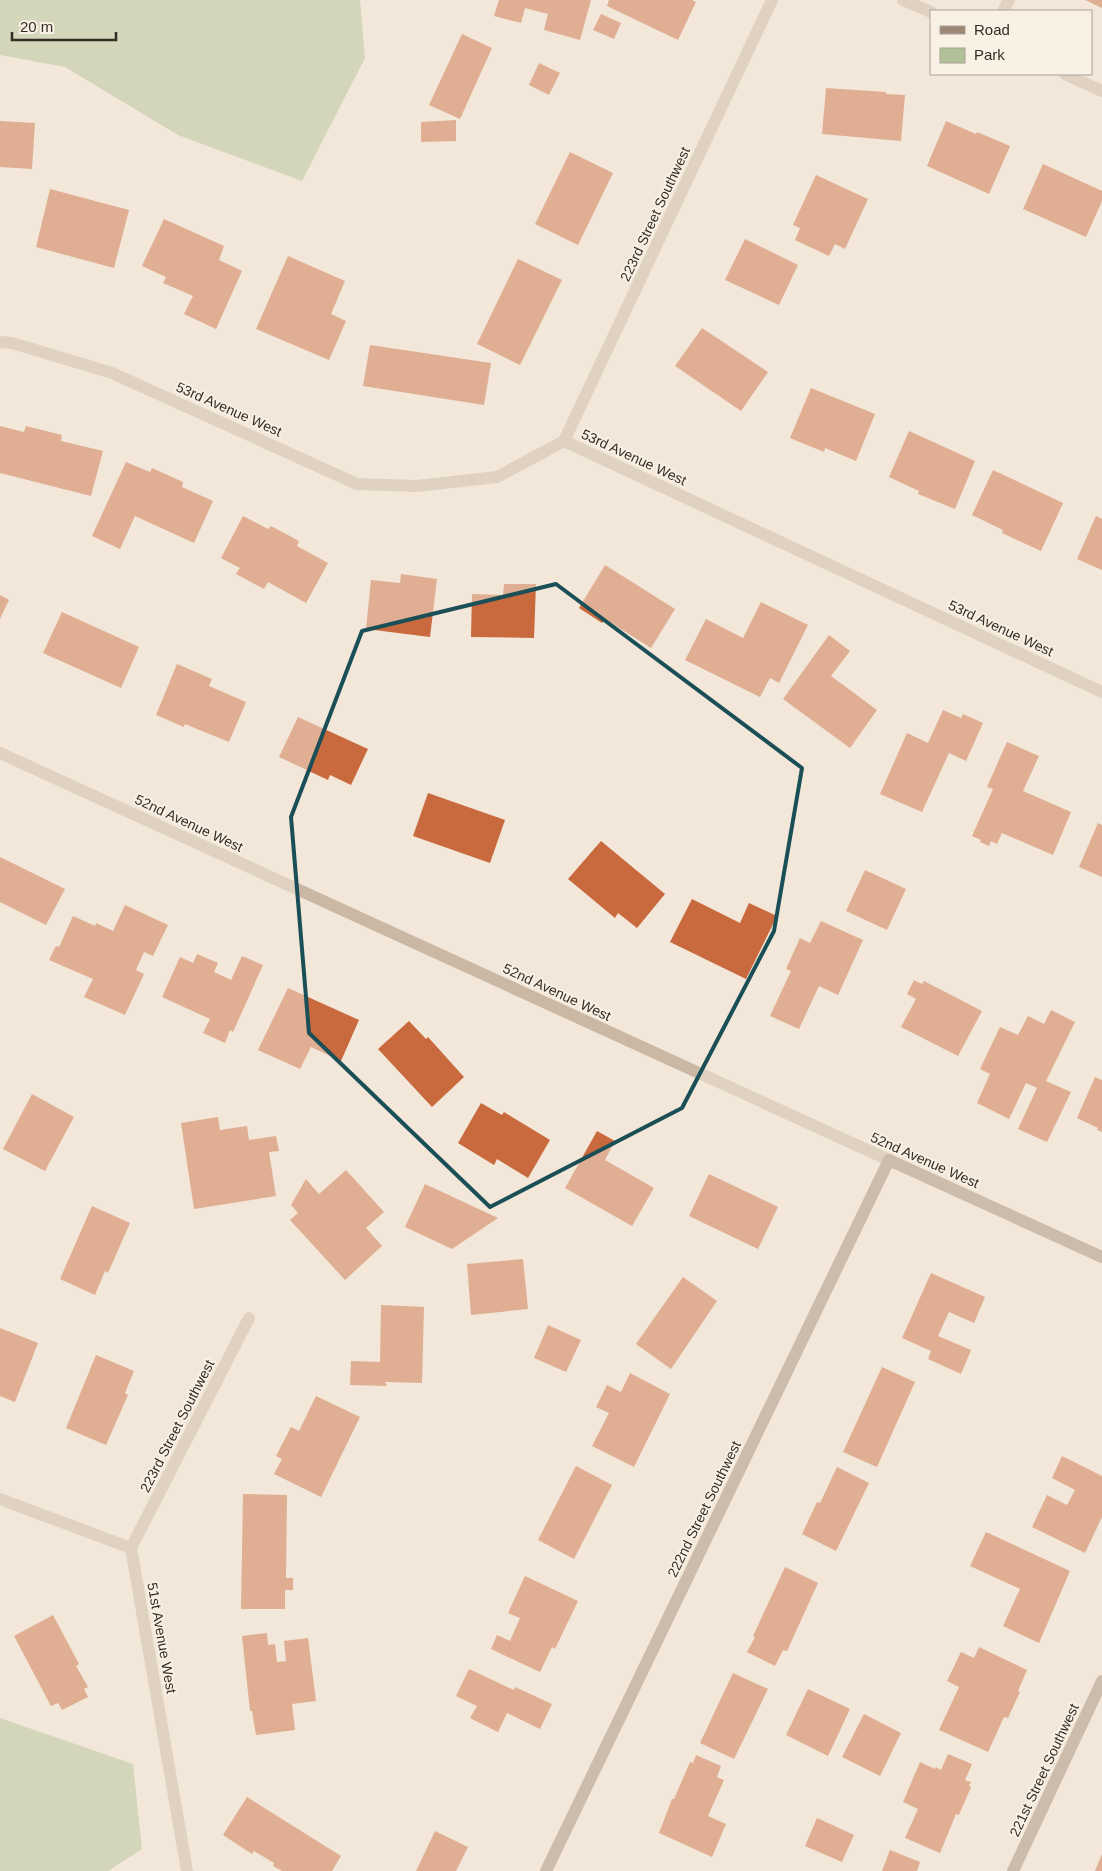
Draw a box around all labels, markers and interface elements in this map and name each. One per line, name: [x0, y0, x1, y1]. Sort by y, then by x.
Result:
scale bar: [12, 10, 116, 42]
legend: [930, 10, 1092, 75]
text: 20 m: [20, 18, 53, 35]
text: Road: [974, 21, 1010, 38]
text: Park: [974, 46, 1005, 63]
street label: 223rd Street Southwest: [617, 144, 693, 284]
street label: 53rd Avenue West: [174, 379, 284, 440]
street label: 53rd Avenue West: [579, 426, 689, 488]
street label: 53rd Avenue West: [946, 597, 1056, 659]
street label: 52nd Avenue West: [133, 791, 246, 855]
street label: 52nd Avenue West: [501, 960, 614, 1024]
street label: 52nd Avenue West: [868, 1129, 982, 1191]
street label: 223rd Street Southwest: [137, 1357, 217, 1495]
street label: 222nd Street Southwest: [664, 1438, 744, 1580]
street label: 51st Avenue West: [144, 1581, 180, 1695]
street label: 221st Street Southwest: [1006, 1701, 1082, 1839]

